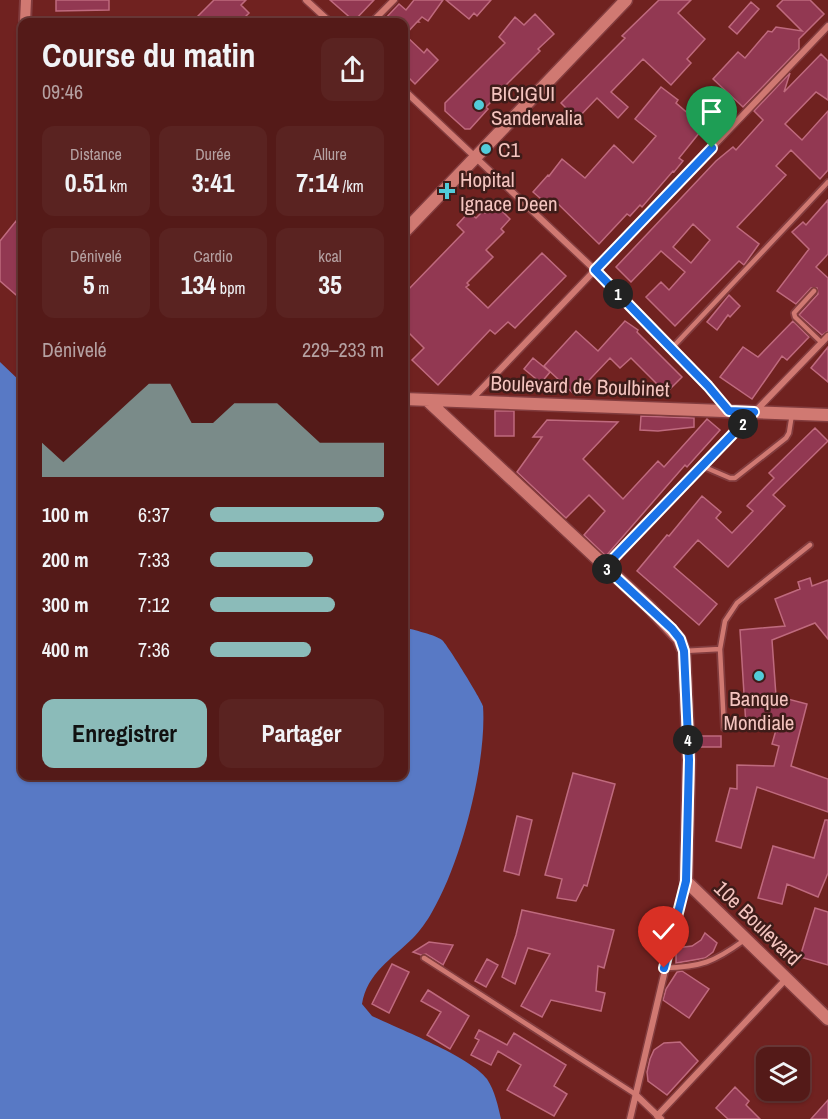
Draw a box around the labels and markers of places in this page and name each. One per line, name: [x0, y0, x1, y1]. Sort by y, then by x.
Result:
place label: BICIGUI Sandervalia: [491, 79, 583, 132]
pin: [686, 86, 737, 148]
marker: BICIGUI Sandervalia: [472, 98, 486, 112]
place label: C1: [498, 135, 520, 164]
marker: C1: [479, 142, 493, 156]
place label: Hopital Ignace Deen: [460, 165, 558, 218]
marker: Hopital Ignace Deen: [438, 182, 456, 200]
pin: 1: [603, 279, 633, 309]
pin: 2: [728, 409, 758, 439]
pin: 3: [592, 554, 622, 584]
marker: Banque Mondiale: [752, 669, 766, 683]
place label: Banque Mondiale: [724, 684, 794, 737]
pin: 4: [673, 725, 703, 755]
pin: [638, 906, 689, 968]

